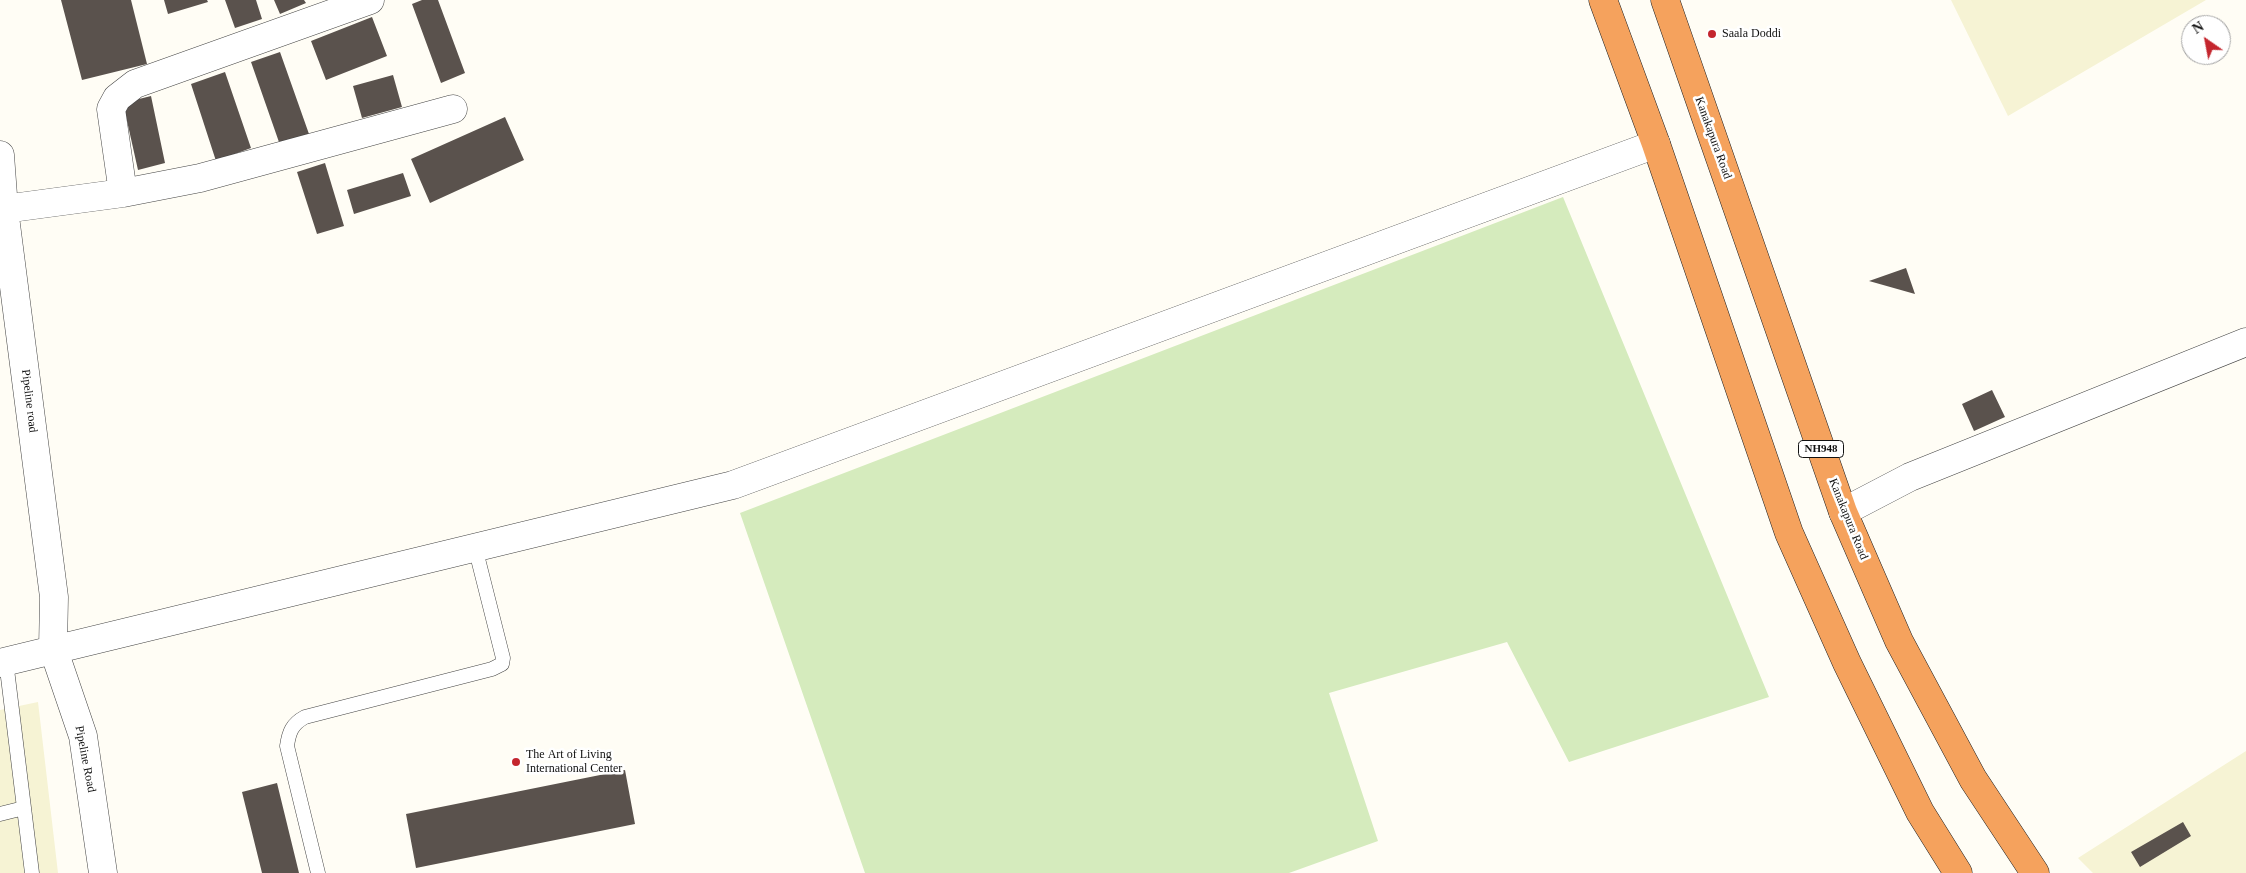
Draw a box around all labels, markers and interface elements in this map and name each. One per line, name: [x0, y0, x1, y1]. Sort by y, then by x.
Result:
north arrow: [2181, 15, 2231, 65]
text: N: [2190, 19, 2206, 37]
place label: Saala Doddi: [1722, 27, 1781, 41]
marker: Saala Doddi: [1706, 28, 1718, 40]
street label: Kanakapura Road: [1691, 95, 1735, 181]
street label: Pipeline road: [18, 369, 40, 433]
road number: NH948: [1798, 440, 1844, 458]
street label: Kanakapura Road: [1825, 476, 1871, 562]
street label: Pipeline Road: [71, 724, 99, 794]
place label: The Art of Living International Center: [526, 748, 622, 776]
marker: The Art of Living International Center: [510, 756, 522, 768]

